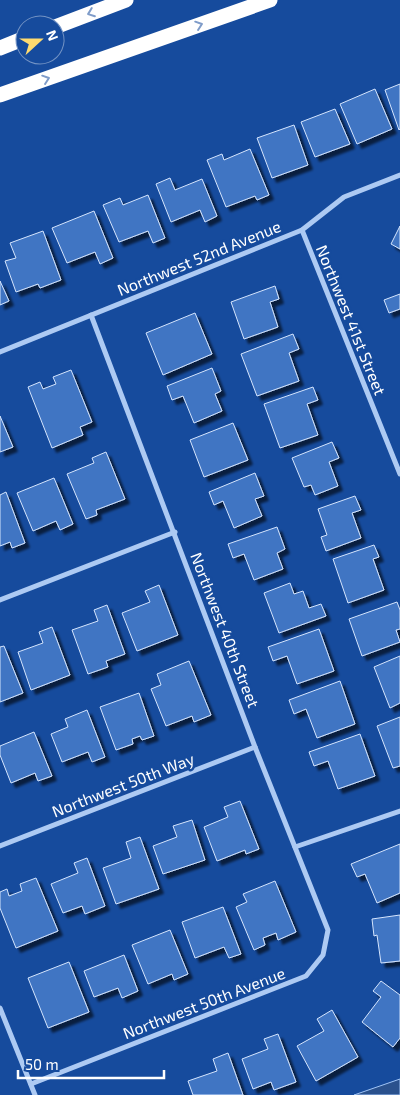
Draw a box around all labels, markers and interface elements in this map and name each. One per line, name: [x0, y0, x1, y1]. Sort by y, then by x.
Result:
one-way arrow: [87, 7, 96, 18]
north arrow: [15, 15, 65, 65]
one-way arrow: [195, 21, 203, 31]
text: N: [43, 27, 62, 43]
one-way arrow: [41, 75, 50, 85]
street label: Northwest 52nd Avenue: [114, 216, 283, 299]
street label: Northwest 41st Street: [313, 242, 390, 398]
street label: Northwest 40th Street: [187, 550, 264, 710]
street label: Northwest 50th Way: [49, 748, 197, 820]
street label: Northwest 50th Avenue: [120, 963, 288, 1042]
scale bar: [18, 1048, 164, 1080]
text: 50 m: [25, 1055, 59, 1073]

